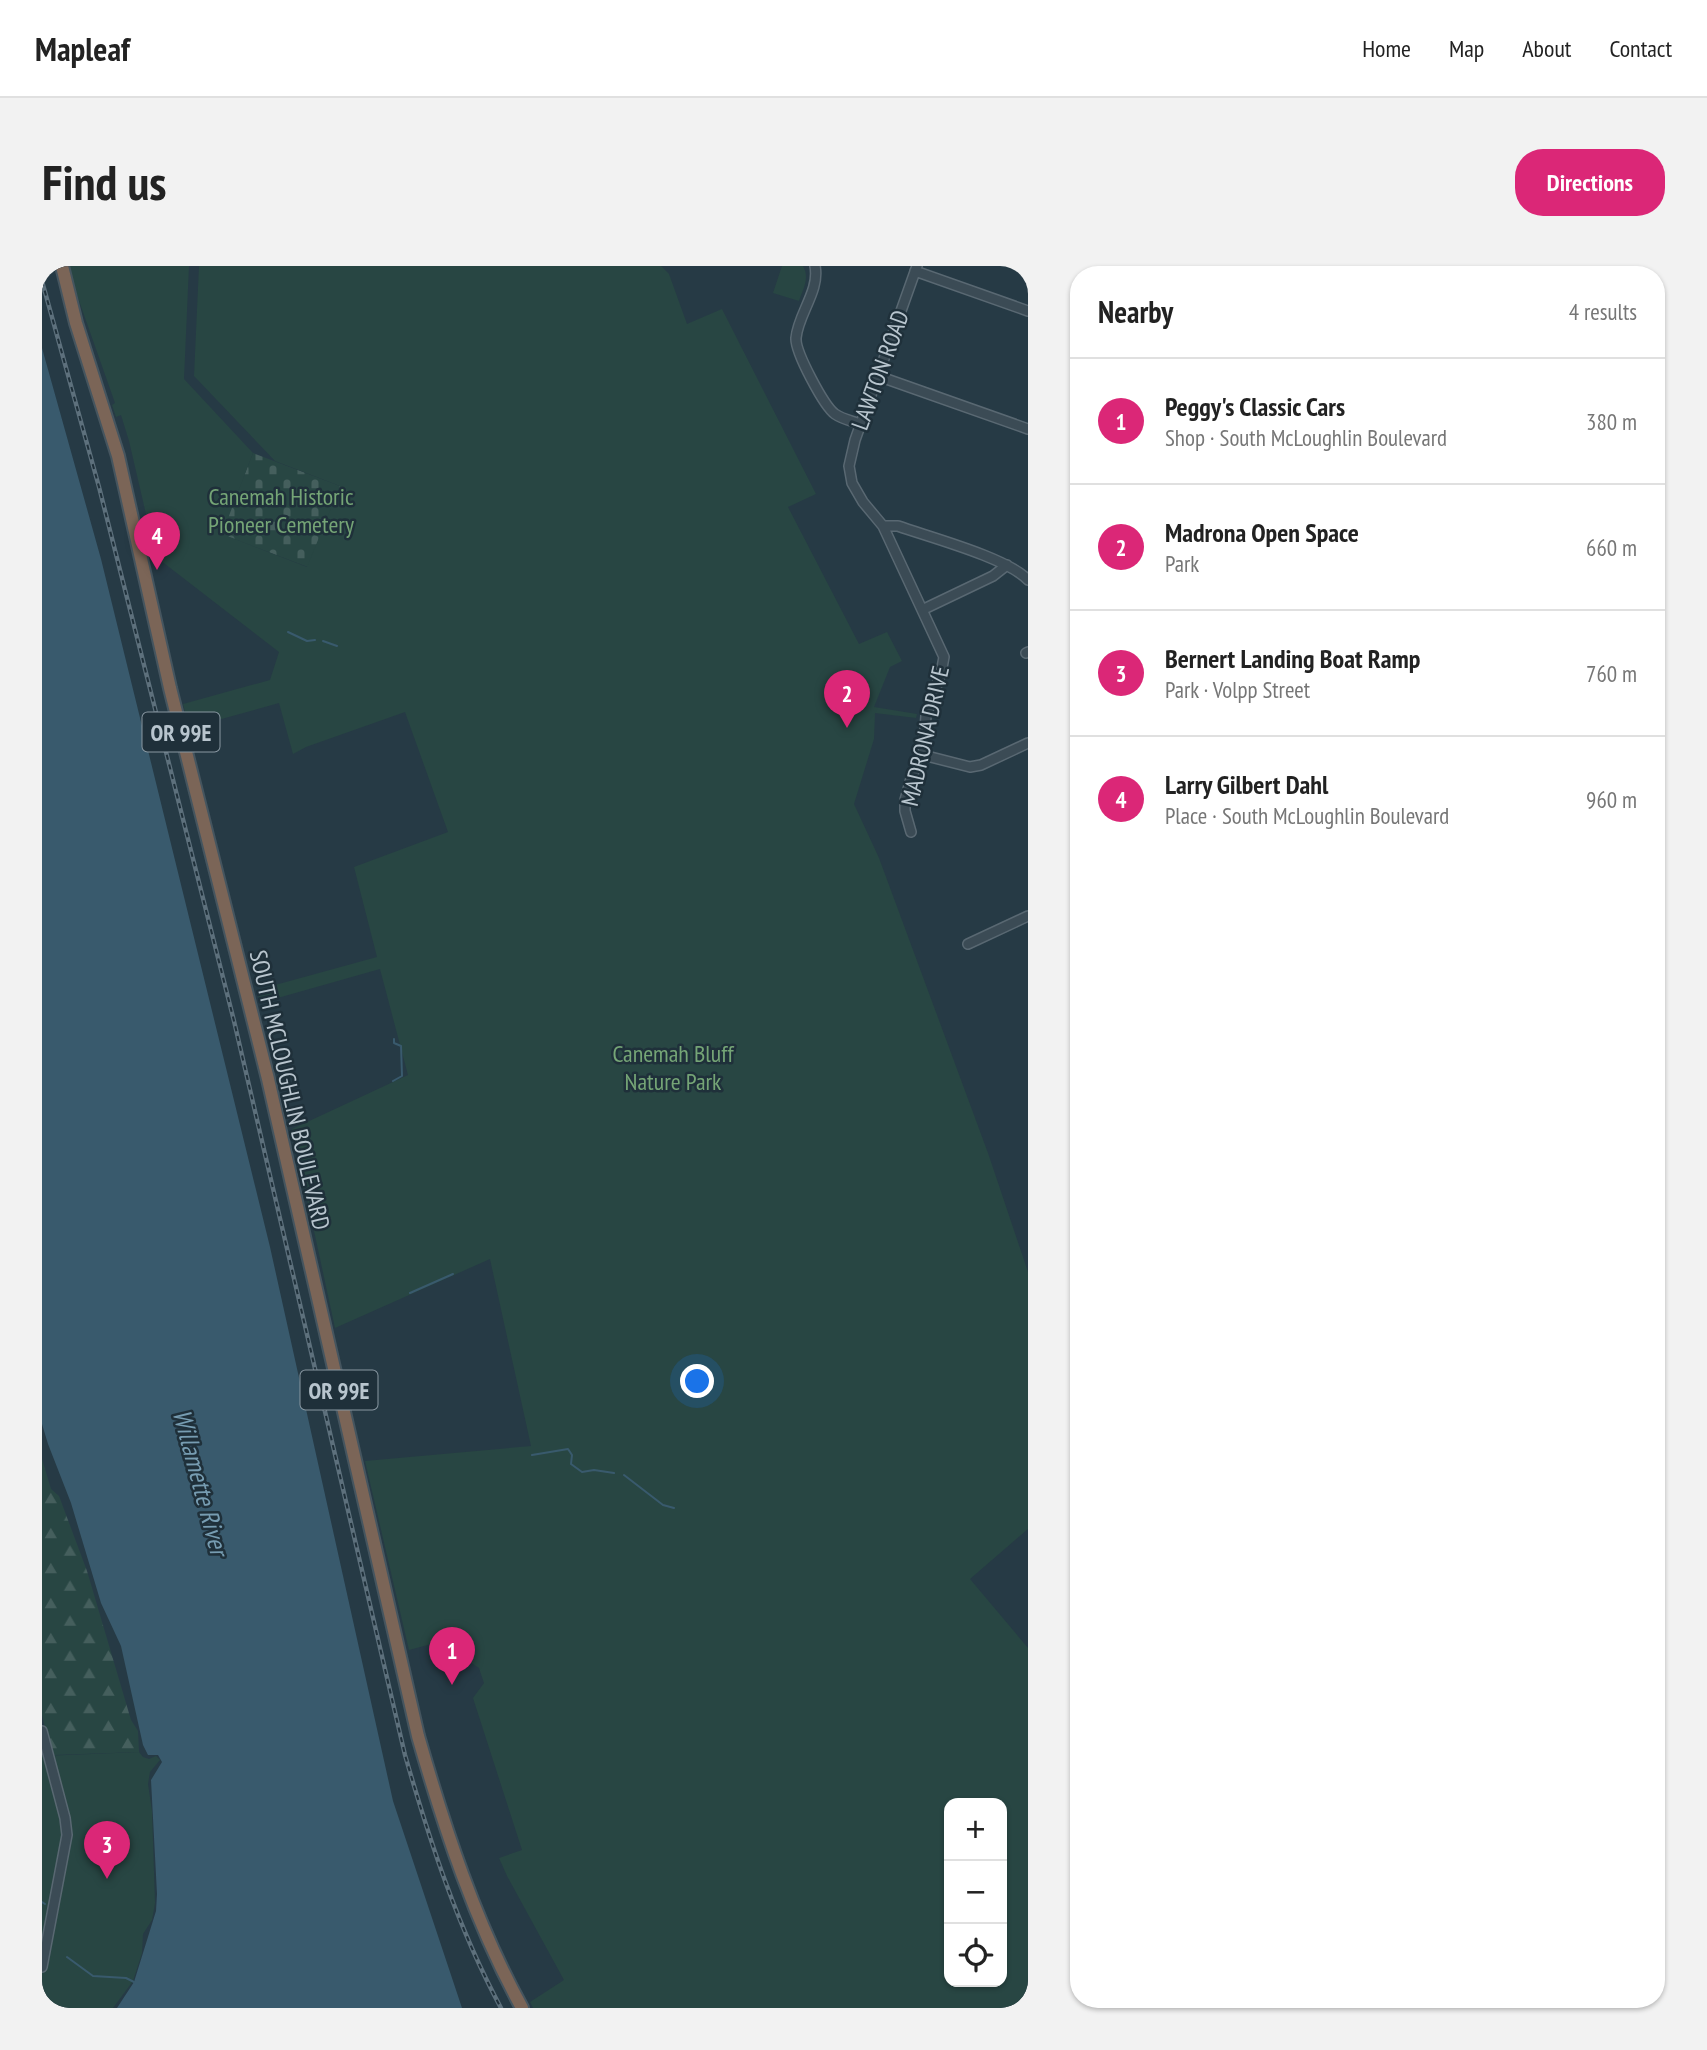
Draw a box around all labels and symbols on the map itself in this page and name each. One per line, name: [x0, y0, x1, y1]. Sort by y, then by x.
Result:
street label: LAWTON ROAD: [844, 306, 916, 434]
park label: Canemah Historic Pioneer Cemetery: [208, 481, 354, 540]
pin: 4: [134, 512, 180, 570]
street label: MADRONA DRIVE: [894, 663, 956, 809]
pin: 2: [824, 670, 870, 728]
road number: OR 99E: [142, 712, 220, 752]
street label: SOUTH MCLOUGHLIN BOULEVARD: [243, 947, 337, 1233]
park label: Canemah Bluff Nature Park: [612, 1038, 734, 1097]
your location: [680, 1364, 714, 1398]
road number: OR 99E: [300, 1371, 378, 1410]
water label: Willamette River: [166, 1405, 237, 1562]
pin: 1: [429, 1627, 475, 1685]
pin: 3: [84, 1821, 130, 1879]

